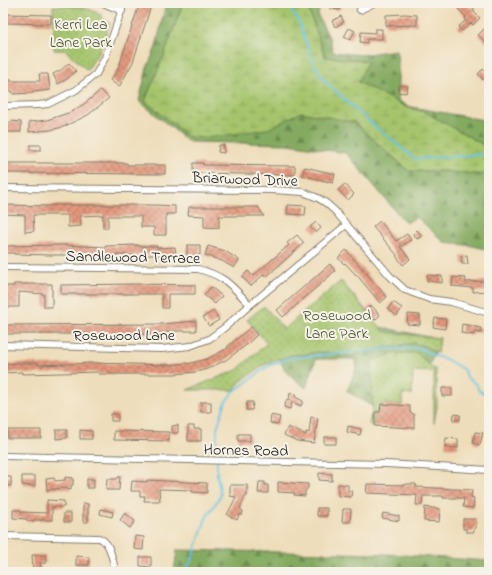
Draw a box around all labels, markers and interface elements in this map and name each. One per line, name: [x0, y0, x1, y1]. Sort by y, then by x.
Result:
park label: Kerri Lea Lane Park: [50, 13, 113, 55]
street label: Briarwood Drive: [191, 166, 299, 194]
street label: Sandlewood Terrace: [65, 245, 201, 271]
park label: Rosewood Lane Park: [303, 304, 371, 346]
street label: Rosewood Lane: [73, 324, 176, 348]
street label: Hornes Road: [203, 438, 288, 464]

